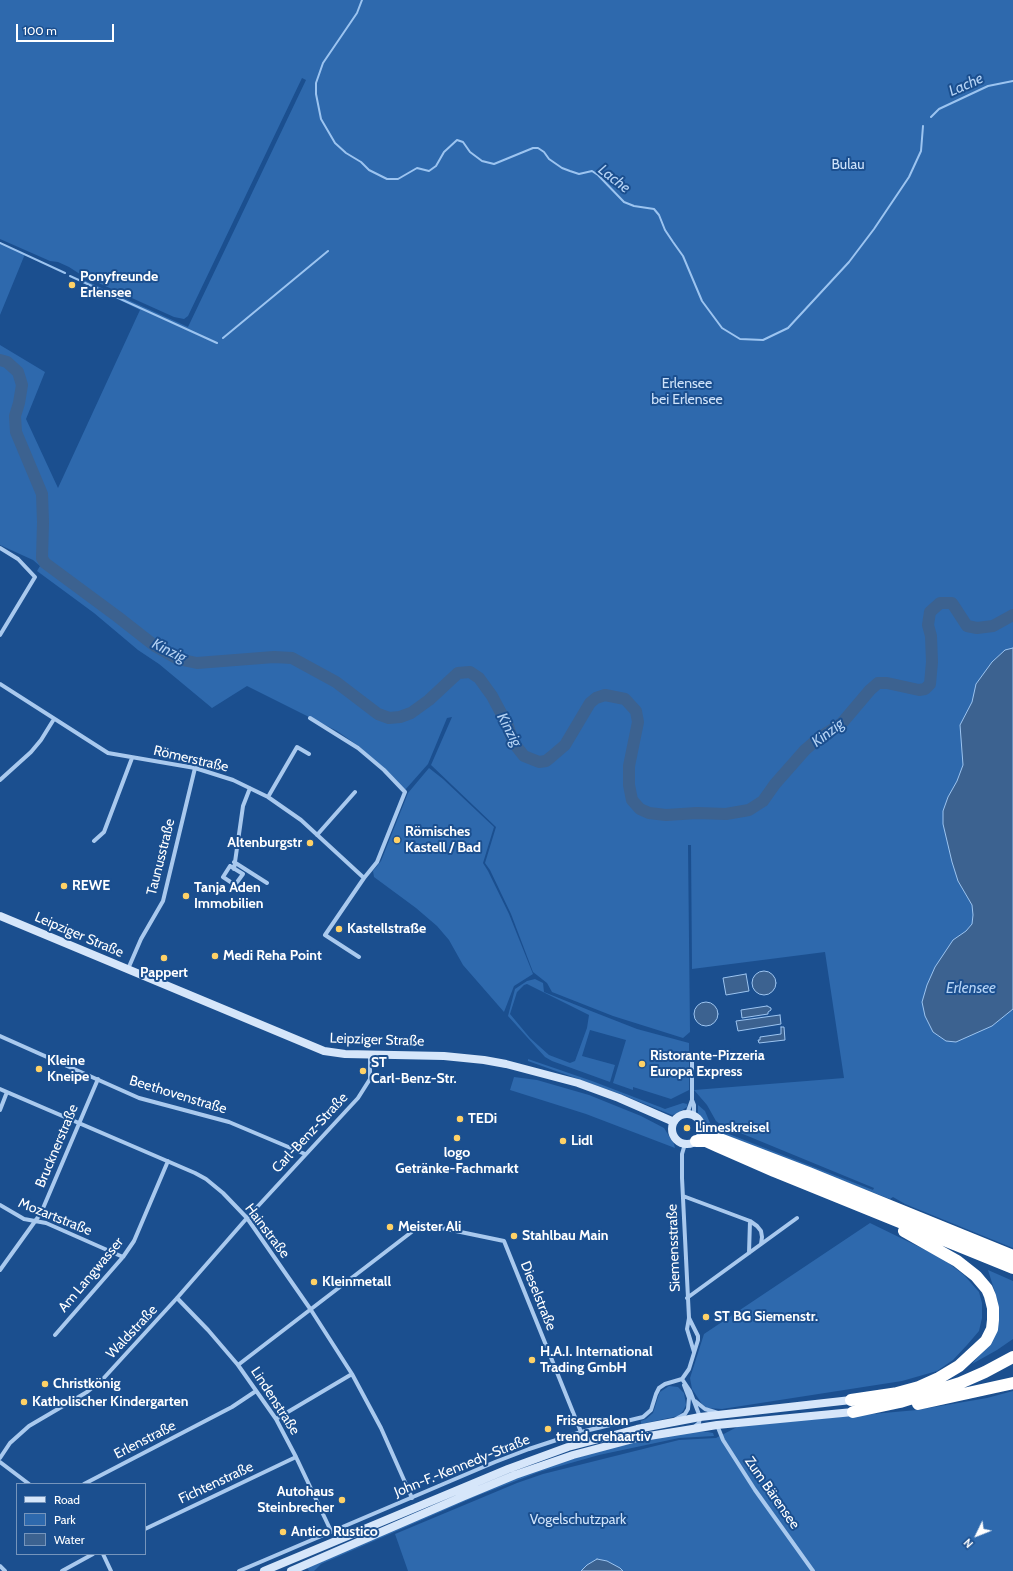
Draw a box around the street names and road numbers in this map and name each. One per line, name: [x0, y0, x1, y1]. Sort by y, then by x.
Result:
street label: Römerstraße: [152, 742, 230, 776]
street label: Taunusstraße: [143, 817, 179, 897]
street label: Leipziger Straße: [32, 909, 126, 961]
street label: Leipziger Straße: [329, 1030, 425, 1050]
street label: Beethovenstraße: [127, 1072, 229, 1118]
street label: Carl-Benz-Straße: [269, 1089, 351, 1177]
street label: Brucknerstraße: [32, 1102, 82, 1190]
street label: Mozartstraße: [16, 1195, 94, 1239]
street label: Hainstraße: [241, 1200, 293, 1262]
street label: Siemensstraße: [664, 1204, 684, 1292]
street label: Am Langwasser: [55, 1234, 127, 1316]
street label: Dieselstraße: [516, 1259, 560, 1333]
street label: Waldstraße: [103, 1302, 161, 1362]
street label: Lindenstraße: [247, 1364, 303, 1438]
street label: Erlenstraße: [111, 1417, 179, 1463]
street label: John-F.-Kennedy-Straße: [392, 1431, 532, 1501]
street label: Zum Bärensee: [741, 1454, 803, 1532]
street label: Fichtenstraße: [176, 1458, 256, 1508]

